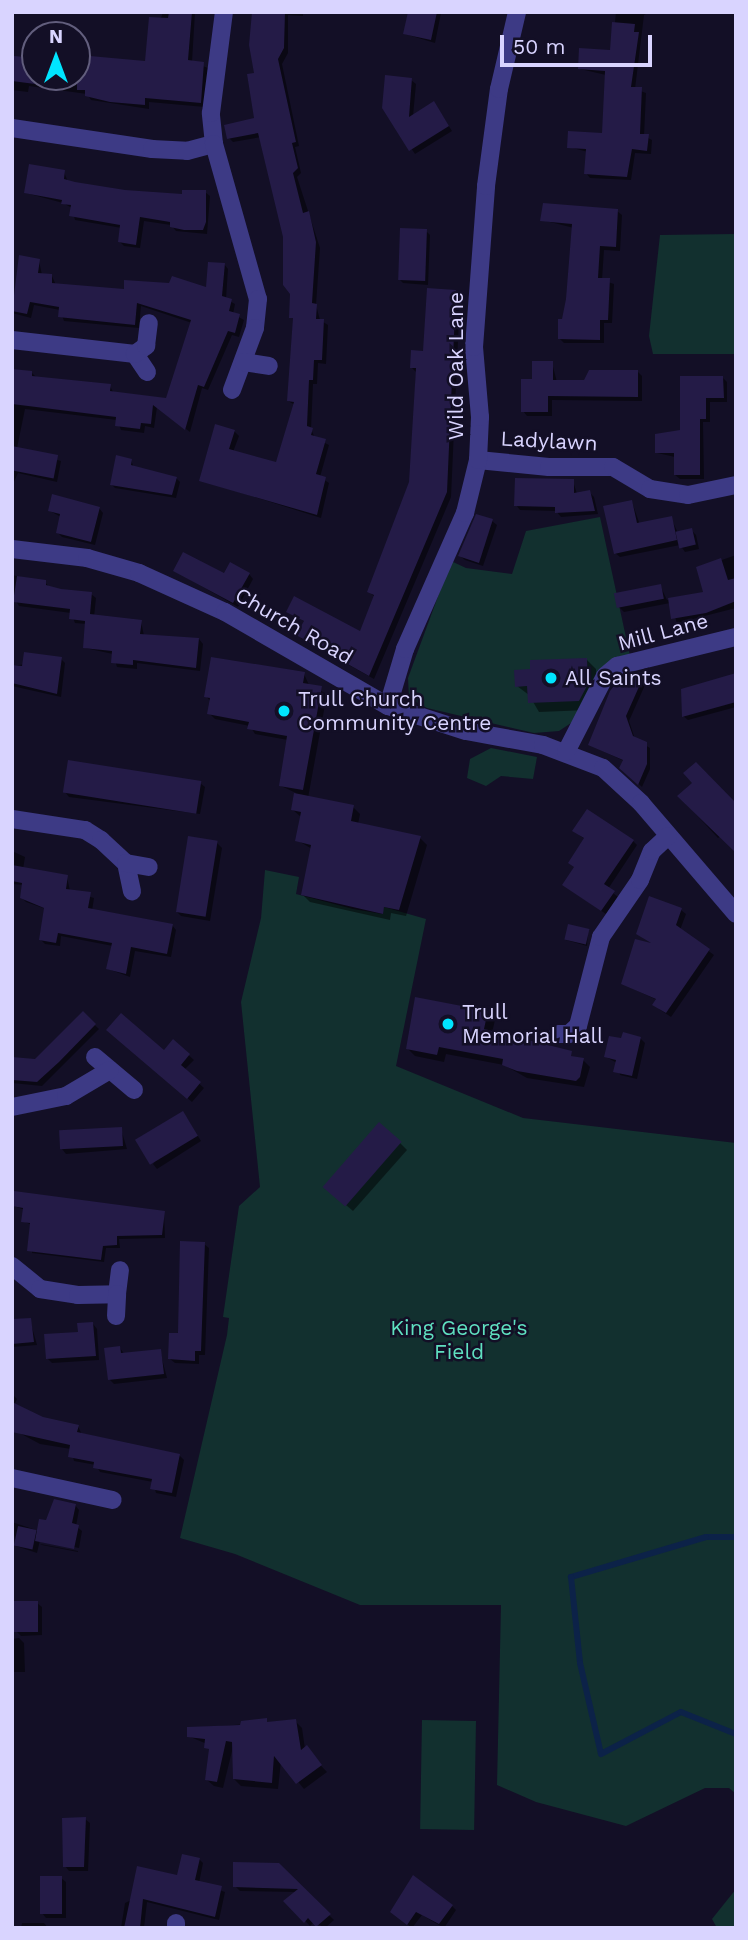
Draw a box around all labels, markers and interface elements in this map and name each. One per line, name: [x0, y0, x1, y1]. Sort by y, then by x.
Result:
north arrow: [21, 21, 91, 91]
scale bar: [503, 21, 655, 65]
text: N: [49, 25, 63, 48]
text: 50 m: [513, 34, 565, 59]
street label: Wild Oak Lane: [443, 292, 469, 440]
street label: Ladylawn: [500, 426, 598, 456]
street label: Church Road: [231, 582, 357, 670]
street label: Mill Lane: [615, 608, 711, 656]
place label: All Saints: [565, 665, 662, 691]
marker: All Saints: [543, 670, 559, 686]
place label: Trull Church Community Centre: [298, 686, 492, 736]
marker: Trull Church Community Centre: [276, 703, 292, 719]
place label: Trull Memorial Hall: [462, 999, 604, 1049]
marker: Trull Memorial Hall: [440, 1016, 456, 1032]
park label: King George's Field: [390, 1315, 528, 1365]

